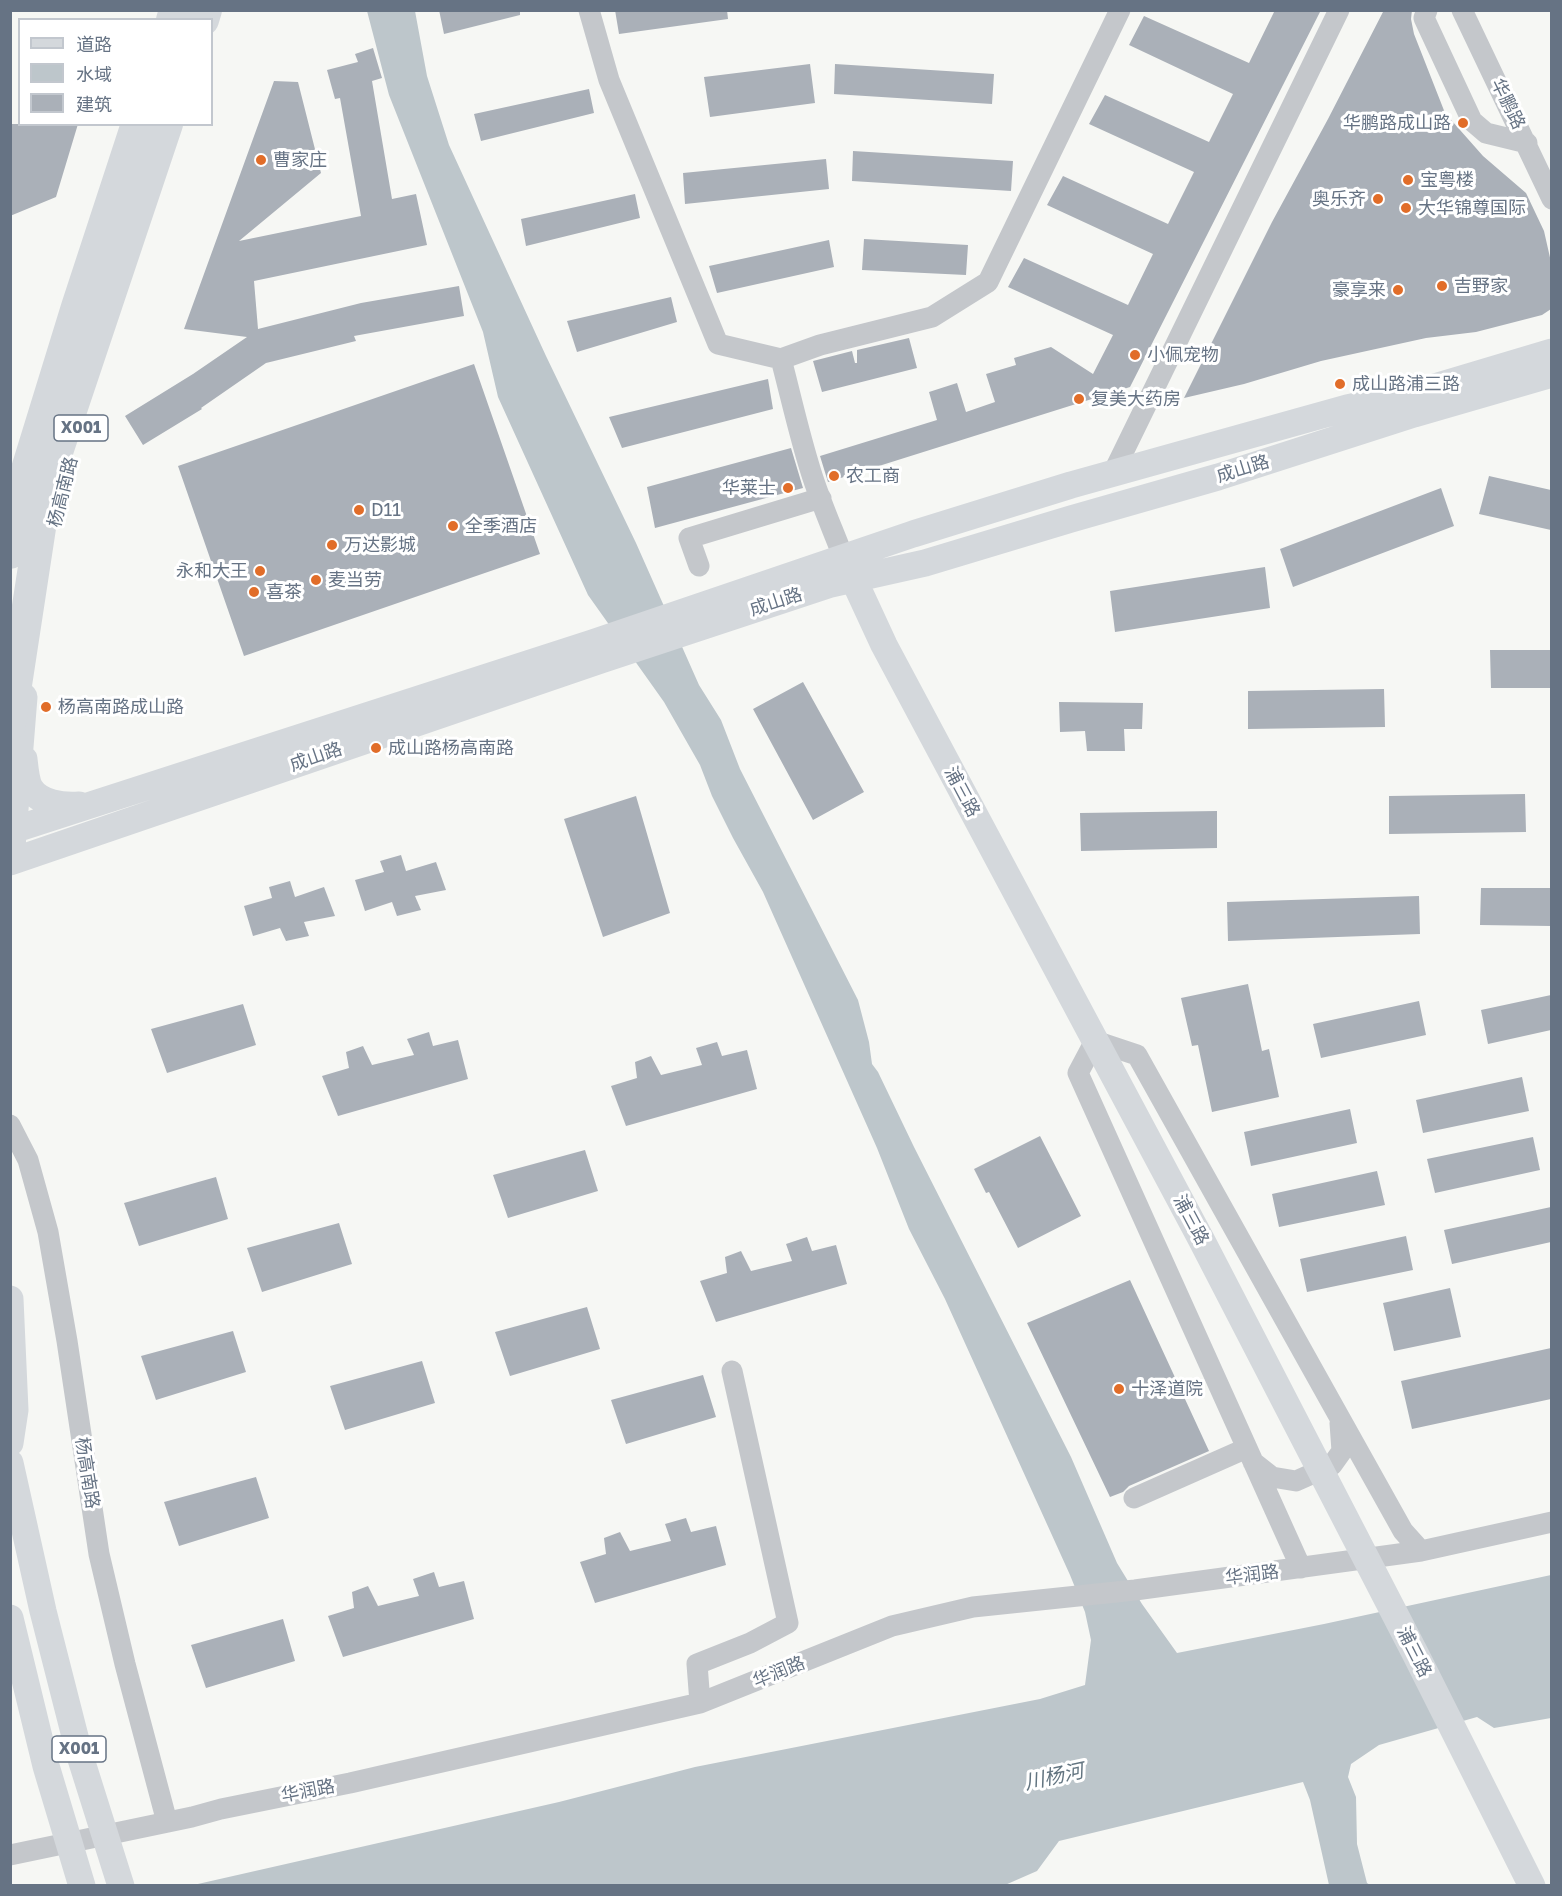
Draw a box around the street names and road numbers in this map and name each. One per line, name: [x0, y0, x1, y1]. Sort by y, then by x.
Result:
street label: 华鹏路: [1486, 75, 1530, 133]
road number: X001: [54, 415, 108, 441]
street label: 成山路: [1214, 451, 1272, 487]
street label: 杨高南路: [44, 454, 82, 530]
street label: 成山路: [747, 583, 805, 621]
street label: 成山路: [287, 738, 345, 776]
street label: 浦三路: [940, 763, 984, 821]
street label: 浦三路: [1169, 1191, 1213, 1249]
street label: 杨高南路: [71, 1436, 103, 1510]
street label: 华润路: [1224, 1561, 1280, 1589]
street label: 浦三路: [1392, 1623, 1436, 1681]
street label: 华润路: [750, 1652, 808, 1692]
road number: X001: [52, 1736, 106, 1762]
street label: 华润路: [279, 1775, 337, 1807]

